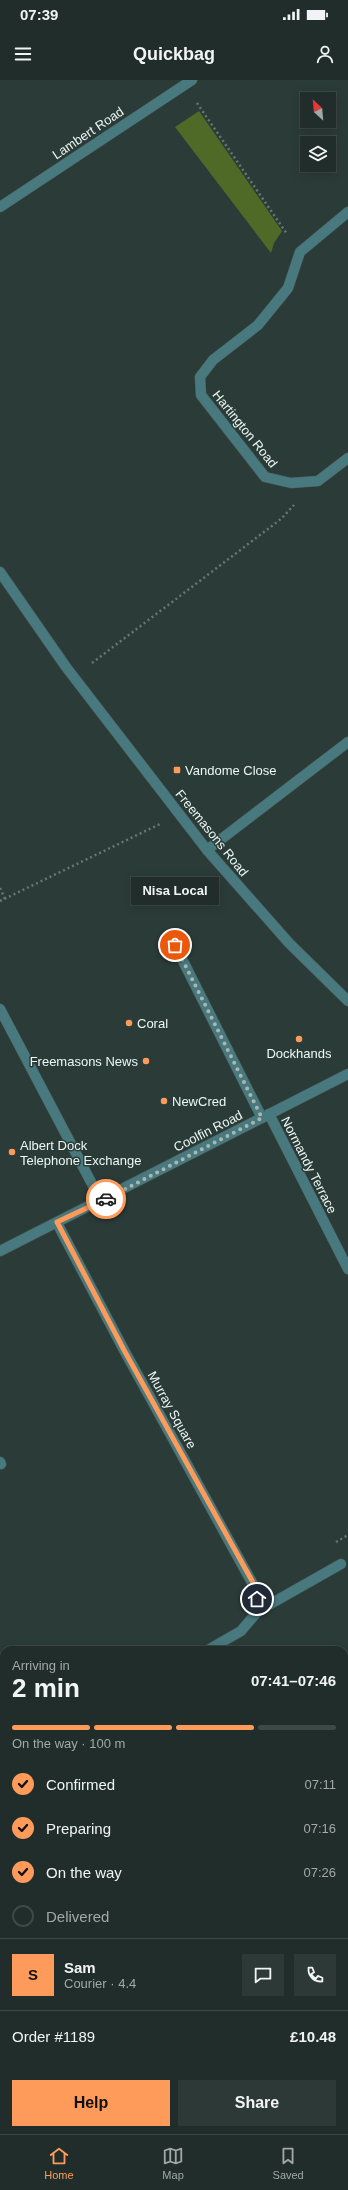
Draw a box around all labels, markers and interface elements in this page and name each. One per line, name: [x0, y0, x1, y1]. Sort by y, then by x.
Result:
text: 07:39: [20, 6, 58, 23]
icon: menu: [12, 43, 34, 65]
icon: person: [314, 43, 336, 65]
text: Quickbag: [133, 44, 215, 64]
north arrow: [300, 92, 336, 128]
map controls: [300, 92, 336, 172]
street label: Lambert Road: [50, 104, 126, 162]
button: layers: [300, 136, 336, 172]
street label: Hartington Road: [209, 387, 281, 471]
place label: Vandome Close: [185, 763, 277, 778]
marker: Vandome Close: [172, 765, 182, 775]
street label: Freemasons Road: [173, 787, 251, 879]
callout: Nisa Local: [131, 877, 219, 905]
text: Nisa Local: [142, 883, 208, 898]
pin: [158, 928, 192, 962]
icon: bag: [164, 934, 186, 956]
place label: Coral: [137, 1016, 168, 1031]
marker: Coral: [124, 1018, 134, 1028]
marker: Dockhands: [294, 1034, 304, 1044]
place label: Dockhands: [266, 1046, 332, 1061]
place label: Freemasons News: [30, 1054, 138, 1069]
marker: Freemasons News: [141, 1056, 151, 1066]
place label: NewCred: [172, 1094, 226, 1109]
marker: NewCred: [159, 1096, 169, 1106]
street label: Coolfin Road: [171, 1107, 245, 1155]
street label: Normandy Terrace: [278, 1114, 340, 1216]
place label: Albert Dock Telephone Exchange: [20, 1138, 141, 1168]
marker: Albert Dock Telephone Exchange: [7, 1147, 17, 1157]
courier: [86, 1179, 126, 1219]
icon: car: [95, 1188, 117, 1210]
street label: Murray Square: [145, 1369, 199, 1451]
pin: [240, 1582, 274, 1616]
icon: home: [246, 1588, 268, 1610]
text: Arriving in: [12, 1658, 70, 1673]
text: 07:41–07:46: [251, 1672, 336, 1689]
text: 2 min: [12, 1673, 80, 1703]
text: On the way · 100 m: [12, 1736, 125, 1751]
icon: check: [12, 1773, 34, 1795]
text: Confirmed: [46, 1776, 115, 1793]
text: 07:11: [304, 1777, 336, 1792]
icon: check: [12, 1817, 34, 1839]
text: Preparing: [46, 1820, 111, 1837]
text: 07:16: [303, 1821, 336, 1836]
icon: check: [12, 1861, 34, 1883]
text: On the way: [46, 1864, 122, 1881]
text: 07:26: [303, 1865, 336, 1880]
text: Delivered: [46, 1908, 109, 1925]
button: chat: [242, 1954, 284, 1996]
button: phone: [294, 1954, 336, 1996]
text: Sam: [64, 1959, 96, 1976]
text: S: [28, 1966, 38, 1983]
text: Courier · 4.4: [64, 1976, 136, 1991]
text: Order #1189: [12, 2028, 95, 2045]
text: £10.48: [290, 2028, 336, 2045]
button: Help: [12, 2080, 170, 2126]
button: Share: [178, 2080, 336, 2126]
tab: Home: [44, 2145, 74, 2181]
tab: Map: [162, 2145, 184, 2181]
tab: Saved: [273, 2145, 304, 2181]

